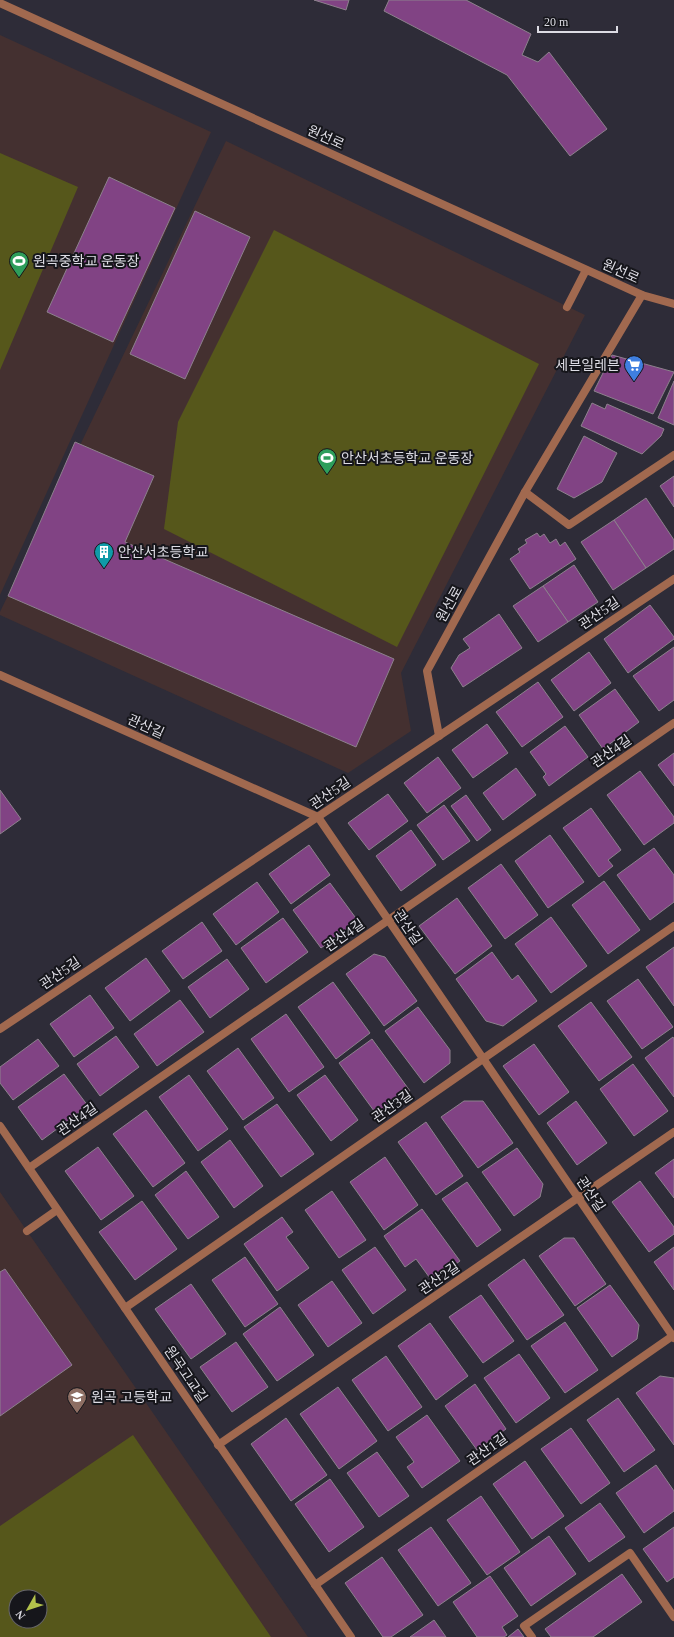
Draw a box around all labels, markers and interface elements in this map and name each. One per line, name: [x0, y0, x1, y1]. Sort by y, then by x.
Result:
scale bar: [538, 8, 617, 34]
text: 20 m: [544, 15, 569, 29]
street label: 원선로: [305, 123, 347, 152]
sports icon: 원곡중학교 운동장: [8, 250, 30, 278]
place label: 원곡중학교 운동장: [33, 253, 140, 269]
street label: 원선로: [600, 257, 642, 286]
supermarket icon: 세븐일레븐: [623, 354, 645, 382]
place label: 세븐일레븐: [556, 358, 620, 373]
sports icon: 안산서초등학교 운동장: [316, 447, 338, 475]
place label: 안산서초등학교 운동장: [341, 450, 473, 466]
building icon: 안산서초등학교: [93, 541, 115, 569]
place label: 안산서초등학교: [118, 544, 208, 560]
street label: 원선로: [434, 584, 465, 625]
street label: 관산5길: [576, 594, 622, 632]
street label: 관산길: [125, 712, 166, 741]
street label: 관산4길: [588, 732, 634, 771]
street label: 관산5길: [307, 774, 353, 812]
street label: 관산길: [391, 907, 425, 947]
street label: 관산4길: [321, 916, 367, 955]
street label: 관산5길: [37, 954, 83, 992]
street label: 관산3길: [369, 1087, 415, 1126]
street label: 관산4길: [54, 1100, 100, 1139]
street label: 관산길: [574, 1174, 608, 1214]
street label: 관산2길: [416, 1259, 462, 1297]
street label: 원곡고교길: [161, 1343, 210, 1405]
school or university icon: 원곡 고등학교: [66, 1386, 88, 1414]
place label: 원곡 고등학교: [91, 1389, 172, 1405]
street label: 관산1길: [464, 1430, 510, 1469]
north arrow: [8, 1589, 48, 1629]
text: N: [13, 1608, 27, 1622]

